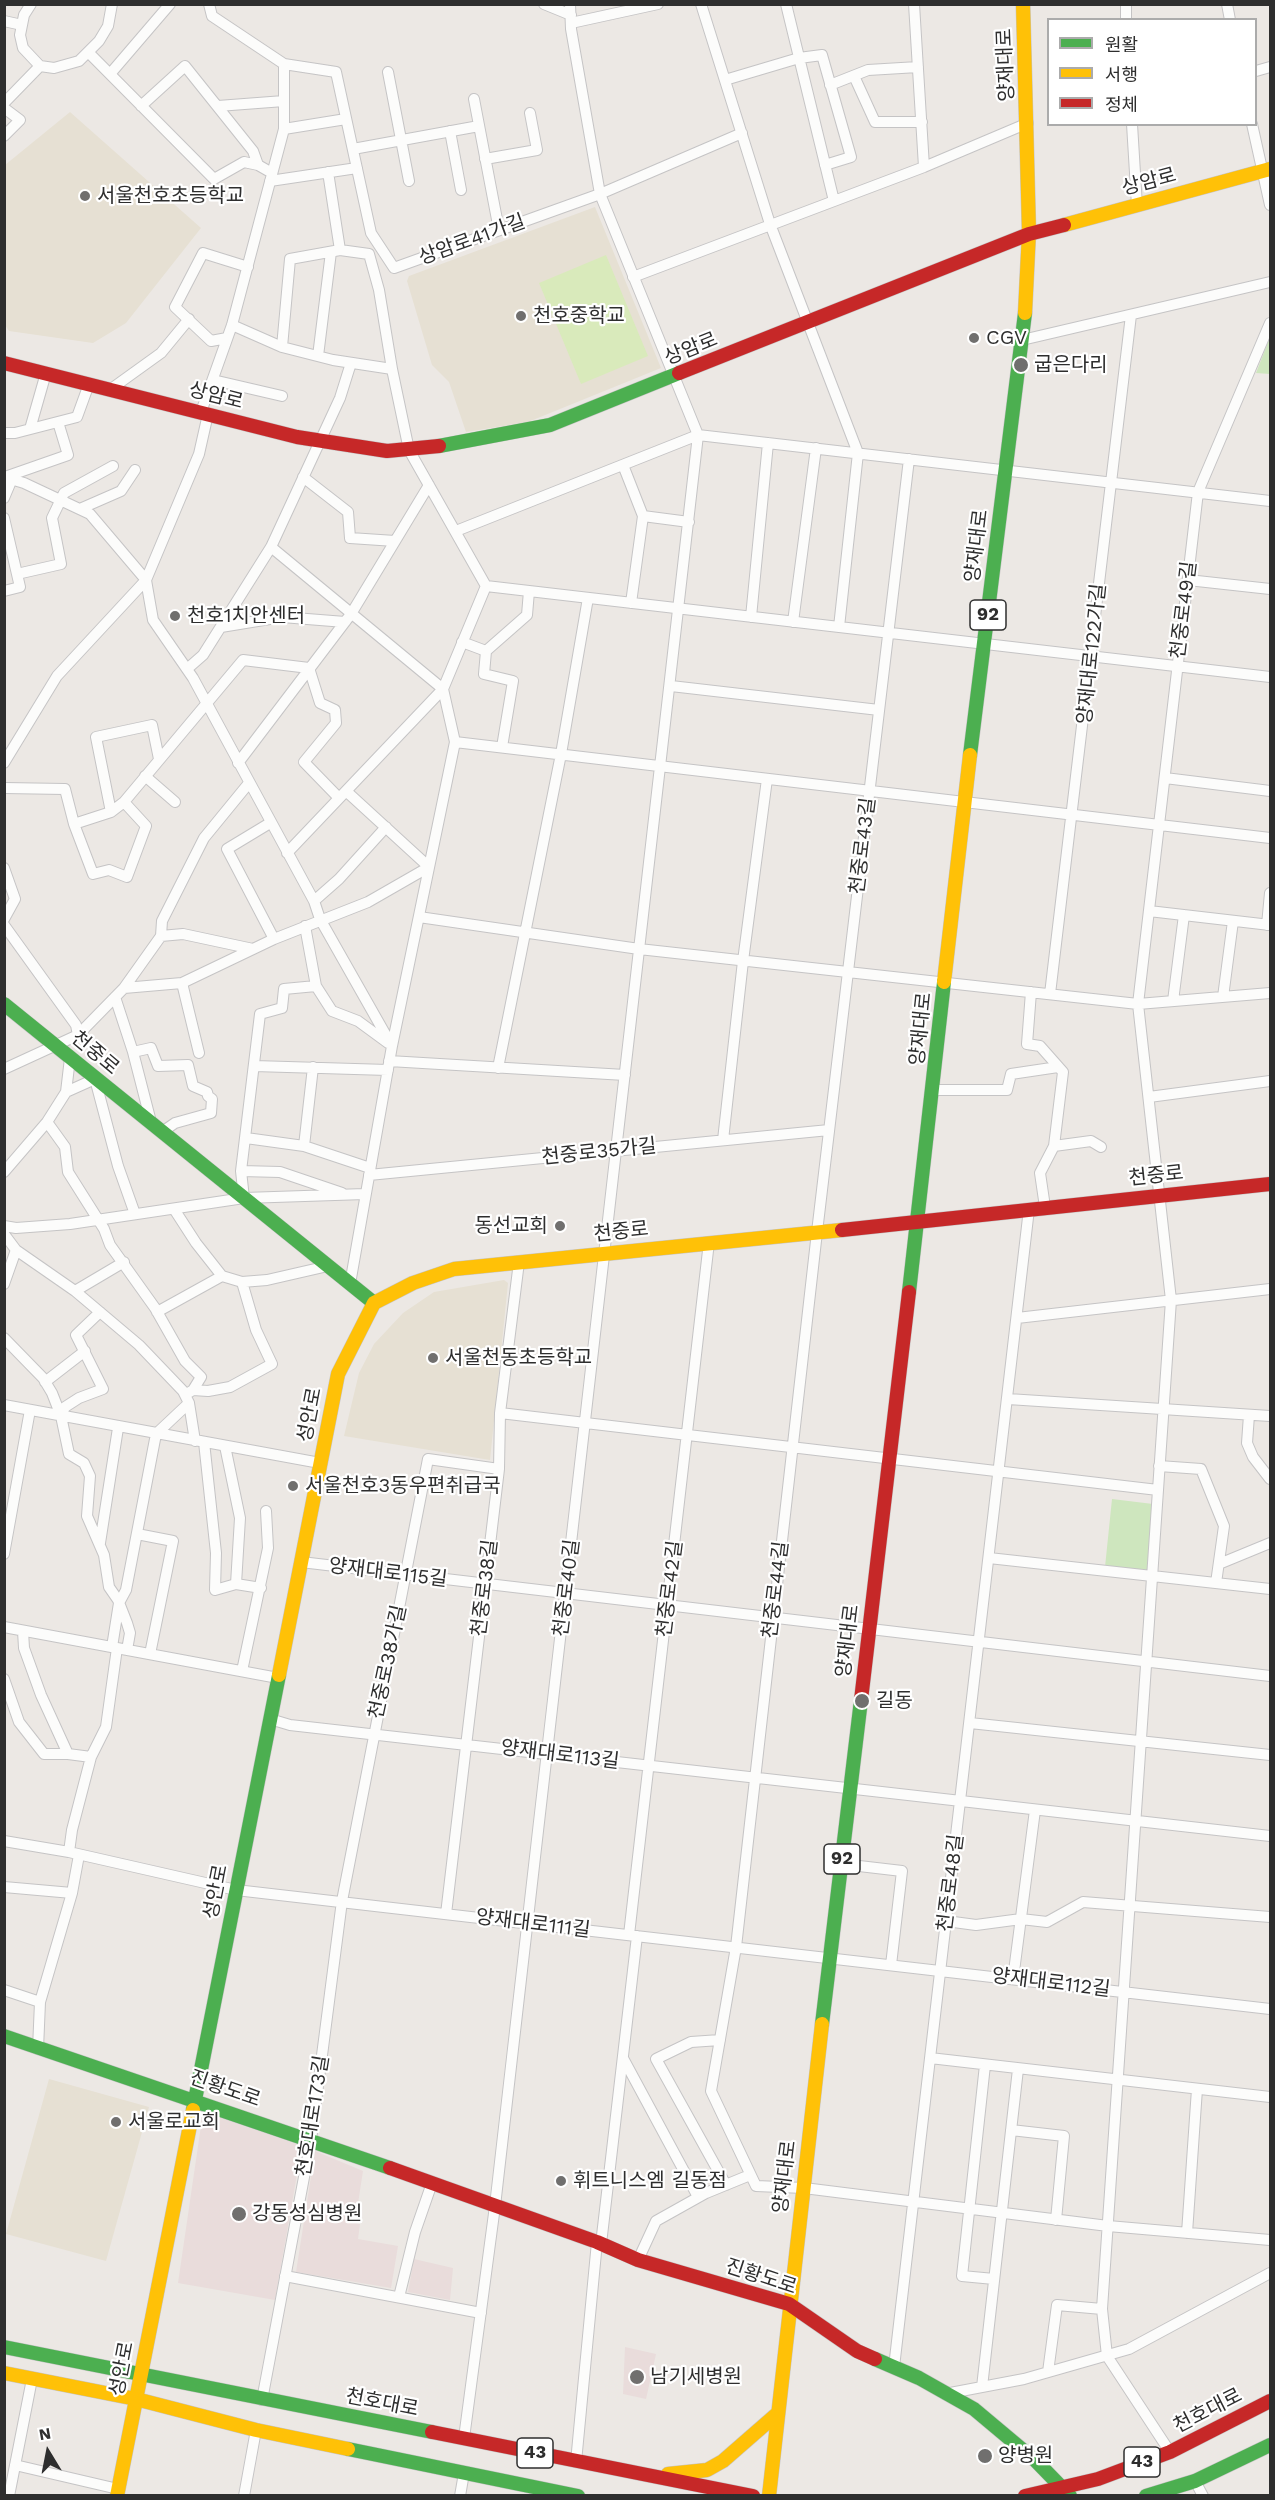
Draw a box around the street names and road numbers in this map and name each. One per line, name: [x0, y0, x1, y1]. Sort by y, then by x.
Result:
street label: 양재대로: [993, 28, 1019, 102]
street label: 상암로: [1119, 163, 1179, 201]
street label: 상암로41가길: [415, 210, 529, 270]
street label: 상암로: [661, 328, 721, 370]
street label: 상암로: [186, 378, 246, 414]
street label: 양재대로: [961, 508, 993, 584]
street label: 천중로49길: [1166, 560, 1202, 660]
street label: 양재대로122가길: [1073, 582, 1111, 726]
road number: 92: [970, 600, 1006, 630]
street label: 천중로43길: [845, 796, 881, 896]
street label: 양재대로: [905, 991, 937, 1067]
street label: 천중로: [66, 1026, 124, 1080]
street label: 천중로35가길: [540, 1134, 658, 1170]
street label: 천중로: [1127, 1161, 1185, 1191]
street label: 천중로: [592, 1217, 650, 1247]
street label: 성안로: [293, 1386, 327, 1444]
street label: 천중로38길: [467, 1538, 503, 1638]
street label: 천중로40길: [549, 1538, 585, 1638]
street label: 천중로42길: [652, 1539, 688, 1639]
street label: 천중로44길: [758, 1540, 794, 1640]
street label: 양재대로115길: [327, 1554, 449, 1592]
street label: 천중로38가길: [364, 1603, 412, 1721]
street label: 양재대로: [832, 1603, 864, 1679]
street label: 양재대로113길: [499, 1736, 621, 1774]
street label: 천중로48길: [933, 1833, 969, 1933]
road number: 92: [824, 1844, 860, 1874]
street label: 성안로: [199, 1863, 233, 1921]
street label: 양재대로111길: [474, 1905, 592, 1943]
street label: 양재대로112길: [990, 1964, 1112, 2002]
street label: 천호대로173길: [292, 2054, 334, 2178]
street label: 진황도로: [186, 2066, 264, 2112]
street label: 양재대로: [769, 2139, 801, 2215]
street label: 진황도로: [722, 2254, 800, 2300]
street label: 성안로: [105, 2340, 139, 2398]
street label: 천호대로: [344, 2384, 420, 2422]
street label: 천호대로: [1170, 2384, 1246, 2438]
road number: 43: [517, 2438, 553, 2468]
road number: 43: [1124, 2447, 1160, 2477]

